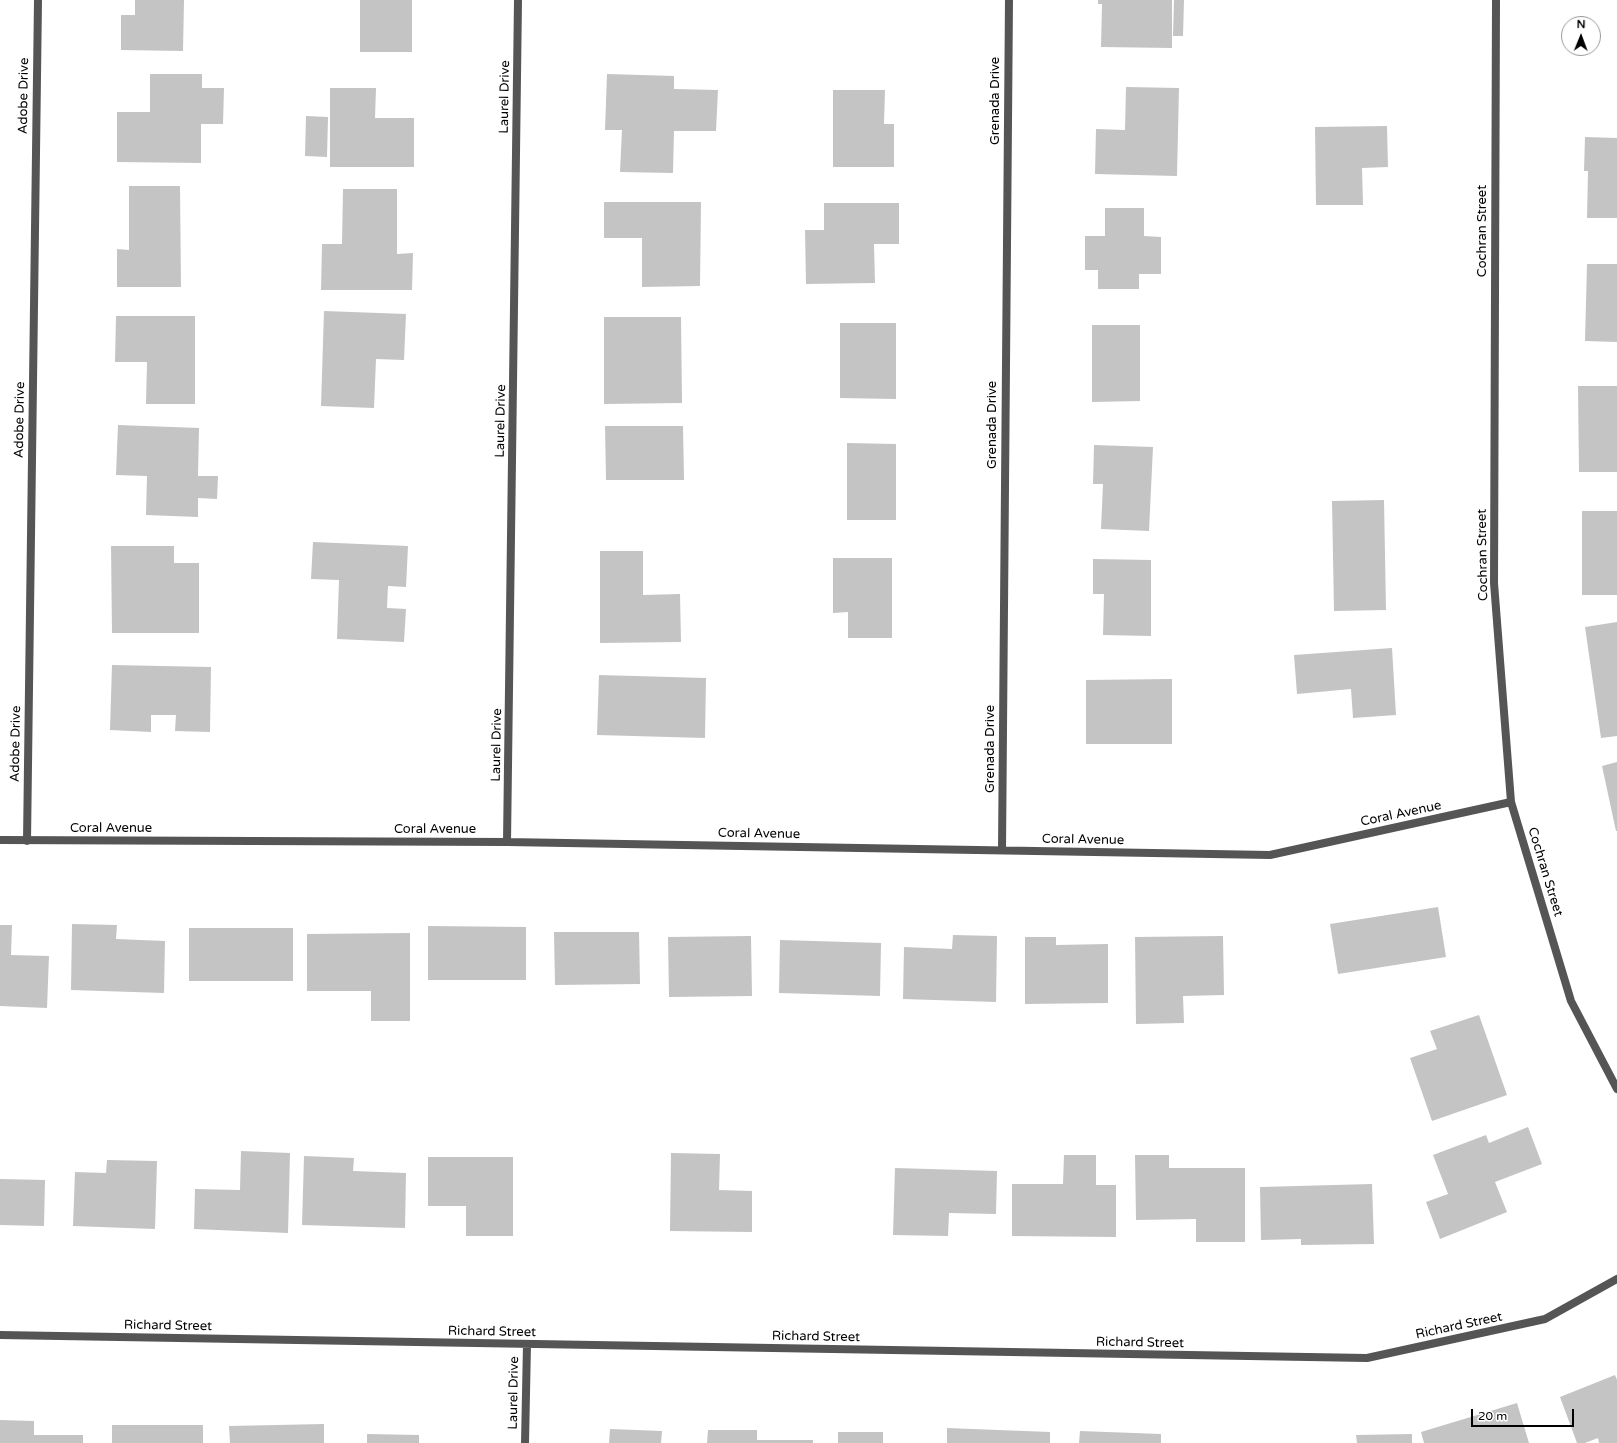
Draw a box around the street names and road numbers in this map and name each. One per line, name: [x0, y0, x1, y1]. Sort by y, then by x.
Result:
street label: Grenada Drive: [988, 57, 1004, 145]
street label: Adobe Drive: [16, 58, 32, 134]
street label: Laurel Drive: [497, 60, 513, 134]
street label: Cochran Street: [1475, 185, 1491, 277]
street label: Grenada Drive: [985, 381, 1001, 469]
street label: Adobe Drive: [12, 382, 28, 458]
street label: Laurel Drive: [493, 384, 509, 458]
street label: Cochran Street: [1474, 509, 1492, 601]
street label: Grenada Drive: [983, 705, 999, 793]
street label: Adobe Drive: [8, 706, 24, 782]
street label: Laurel Drive: [489, 708, 505, 782]
street label: Coral Avenue: [1359, 798, 1443, 830]
street label: Coral Avenue: [70, 821, 152, 837]
street label: Coral Avenue: [394, 822, 476, 838]
street label: Coral Avenue: [718, 825, 800, 843]
street label: Cochran Street: [1524, 826, 1566, 918]
street label: Coral Avenue: [1042, 831, 1124, 849]
street label: Richard Street: [1414, 1309, 1504, 1343]
street label: Richard Street: [124, 1317, 212, 1335]
street label: Richard Street: [448, 1323, 536, 1341]
street label: Richard Street: [772, 1328, 860, 1346]
street label: Richard Street: [1096, 1334, 1184, 1352]
street label: Laurel Drive: [506, 1356, 522, 1430]

